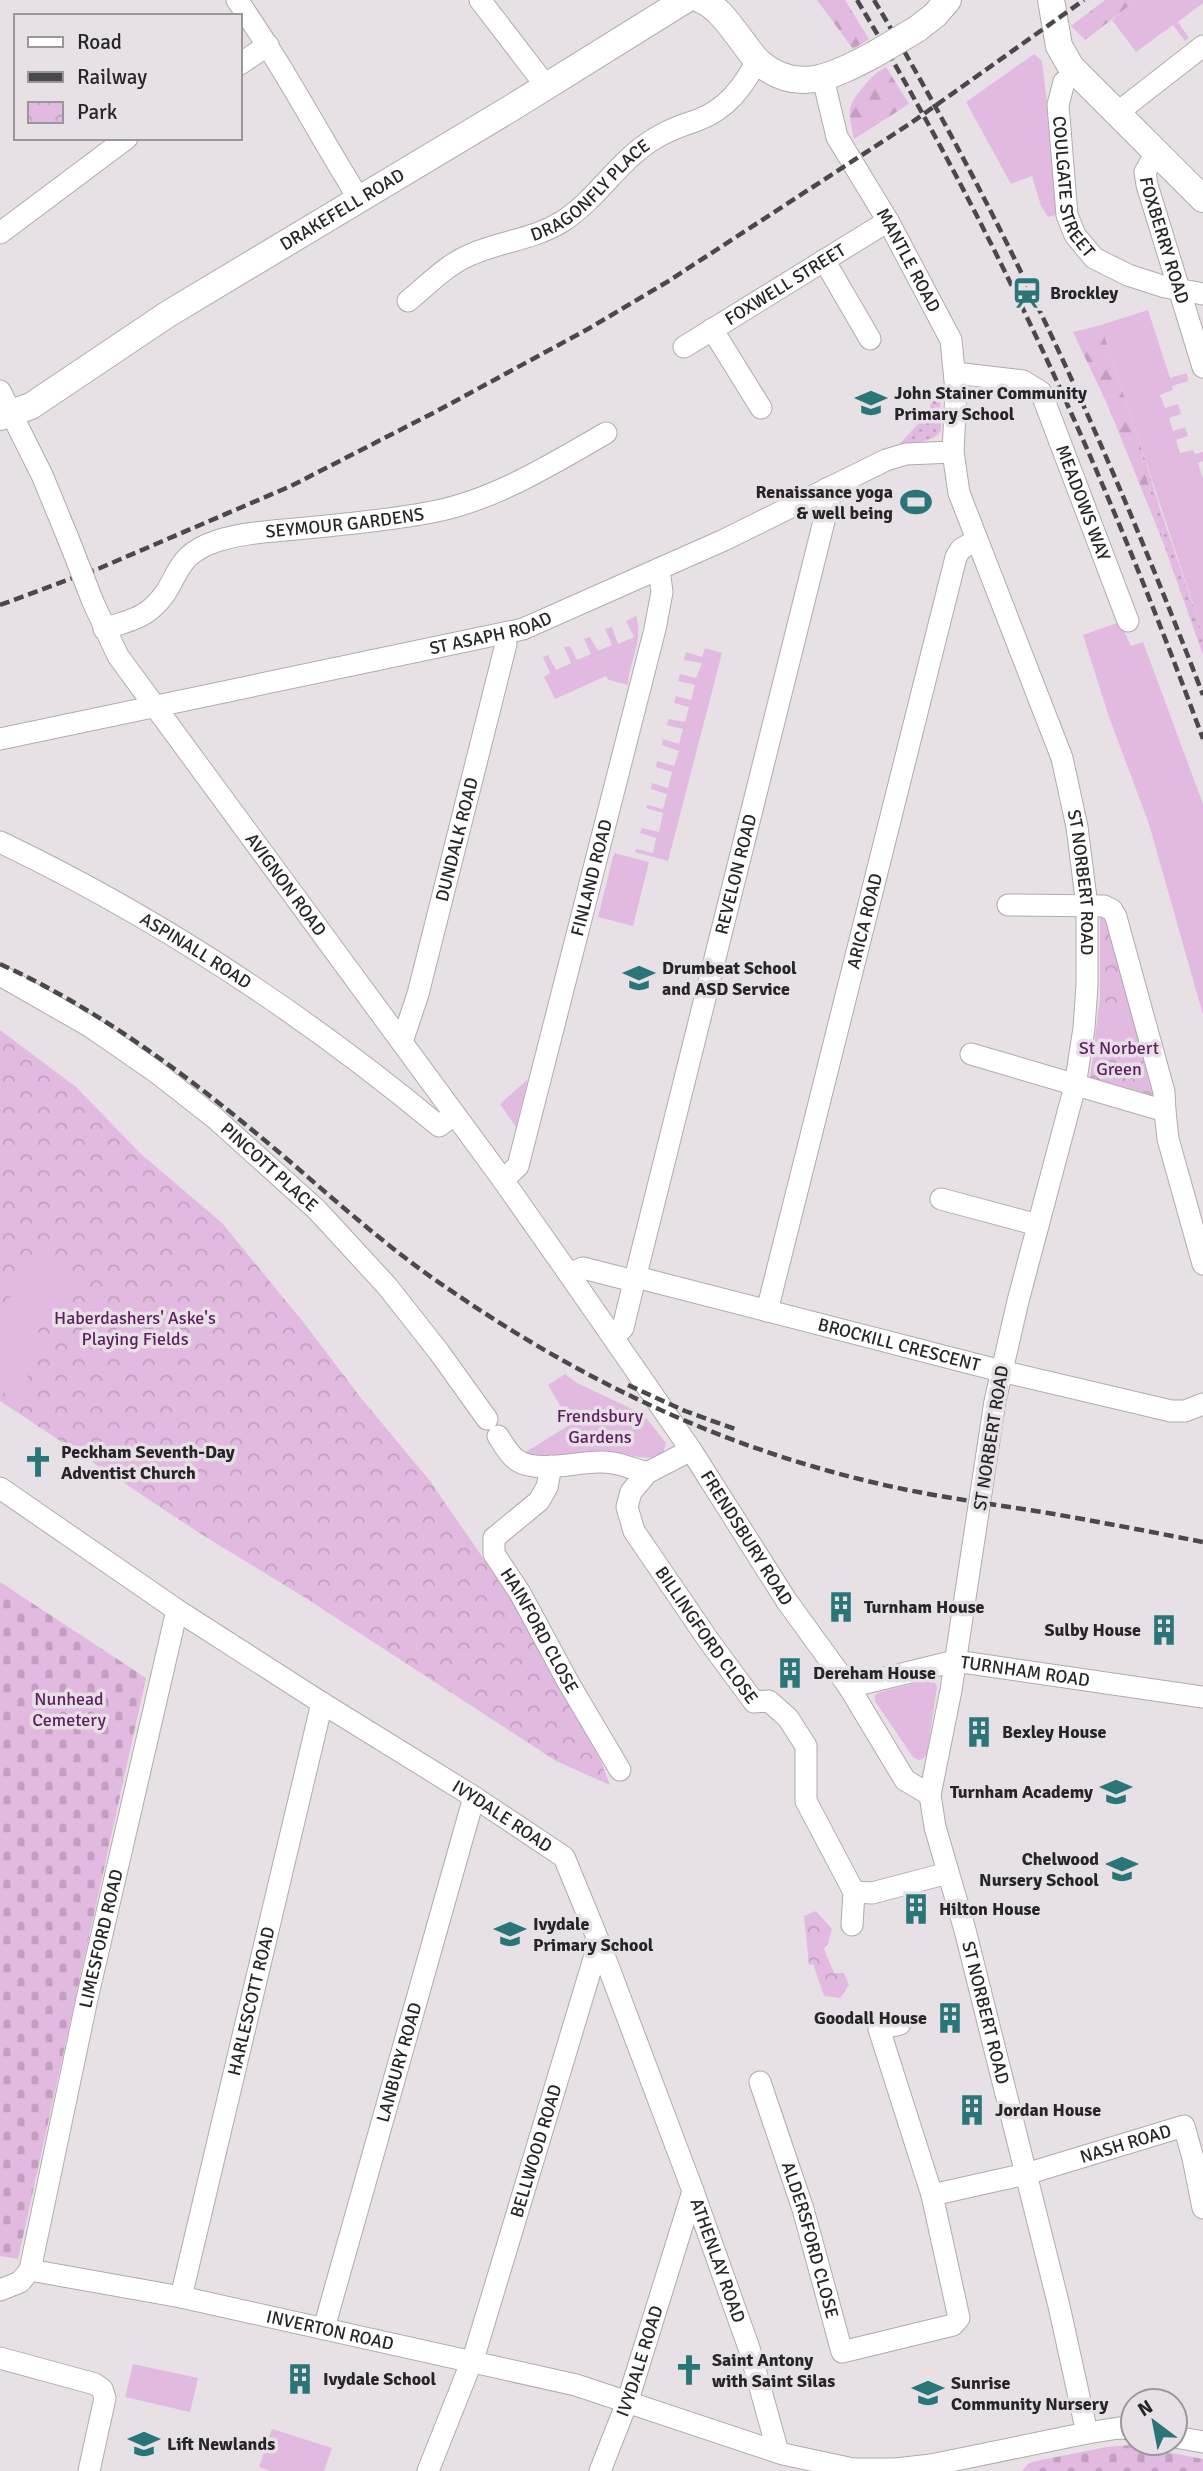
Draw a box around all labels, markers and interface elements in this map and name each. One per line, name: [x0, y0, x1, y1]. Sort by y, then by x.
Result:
legend: [14, 14, 242, 140]
text: Road: [77, 29, 122, 55]
text: Railway: [77, 64, 147, 90]
text: Park: [77, 99, 118, 125]
street label: COULGATE STREET: [1048, 115, 1100, 262]
street label: DRAGONFLY PLACE: [528, 134, 654, 246]
street label: DRAKEFELL ROAD: [276, 164, 408, 255]
street label: FOXBERRY ROAD: [1135, 176, 1194, 306]
street label: MANTLE ROAD: [872, 204, 945, 316]
street label: FOXWELL STREET: [721, 239, 850, 330]
station icon: Brockley: [1010, 276, 1044, 310]
place label: Brockley: [1050, 282, 1118, 304]
place label: John Stainer Community Primary School: [894, 382, 1087, 425]
school or university icon: John Stainer Community Primary School: [854, 386, 888, 420]
street label: MEADOWS WAY: [1051, 442, 1115, 564]
place label: Renaissance yoga & well being: [755, 481, 893, 524]
sports icon: Renaissance yoga & well being: [899, 485, 933, 519]
street label: SEYMOUR GARDENS: [264, 503, 426, 543]
street label: ST ASAPH ROAD: [428, 607, 555, 659]
street label: DUNDALK ROAD: [431, 775, 483, 904]
street label: ST NORBERT ROAD: [1063, 808, 1098, 955]
street label: REVELON ROAD: [710, 812, 762, 937]
street label: FINLAND ROAD: [566, 817, 617, 939]
street label: AVIGNON ROAD: [241, 829, 331, 940]
street label: ARICA ROAD: [842, 871, 887, 971]
street label: ASPINALL ROAD: [136, 908, 256, 994]
place label: Drumbeat School and ASD Service: [662, 957, 797, 1000]
school or university icon: Drumbeat School and ASD Service: [622, 961, 656, 995]
park label: St Norbert Green: [1079, 1037, 1159, 1080]
street label: PINCOTT PLACE: [216, 1118, 323, 1217]
park label: Haberdashers' Aske's Playing Fields: [54, 1307, 216, 1350]
street label: BROCKILL CRESCENT: [816, 1313, 983, 1376]
street label: ST NORBERT ROAD: [969, 1364, 1013, 1512]
park label: Frendsbury Gardens: [557, 1405, 644, 1448]
place label: Peckham Seventh-Day Adventist Church: [61, 1441, 235, 1484]
church icon: Peckham Seventh-Day Adventist Church: [21, 1445, 55, 1479]
street label: FRENDSBURY ROAD: [696, 1466, 798, 1610]
street label: BILLINGFORD CLOSE: [650, 1562, 763, 1708]
street label: HAINFORD CLOSE: [495, 1564, 583, 1697]
building icon: Turnham House: [824, 1590, 858, 1624]
place label: Turnham House: [864, 1596, 985, 1618]
building icon: Sulby House: [1147, 1613, 1181, 1647]
place label: Sulby House: [1044, 1619, 1141, 1641]
street label: TURNHAM ROAD: [959, 1651, 1091, 1691]
building icon: Dereham House: [773, 1656, 807, 1690]
place label: Dereham House: [813, 1662, 936, 1684]
park label: Nunhead Cemetery: [32, 1688, 106, 1731]
building icon: Bexley House: [962, 1715, 996, 1749]
place label: Bexley House: [1002, 1721, 1106, 1743]
street label: IVYDALE ROAD: [448, 1775, 556, 1857]
school or university icon: Turnham Academy: [1099, 1775, 1133, 1809]
place label: Turnham Academy: [950, 1781, 1093, 1803]
place label: Chelwood Nursery School: [979, 1848, 1099, 1891]
school or university icon: Chelwood Nursery School: [1105, 1852, 1139, 1886]
street label: LIMESFORD ROAD: [74, 1867, 128, 2010]
building icon: Hilton House: [899, 1892, 933, 1926]
place label: Hilton House: [939, 1898, 1041, 1920]
place label: Ivydale Primary School: [533, 1913, 654, 1956]
school or university icon: Ivydale Primary School: [493, 1917, 527, 1951]
street label: HARLESCOTT ROAD: [223, 1924, 280, 2078]
street label: ST NORBERT ROAD: [957, 1939, 1014, 2086]
street label: LANBURY ROAD: [372, 2000, 426, 2125]
building icon: Goodall House: [933, 2001, 967, 2035]
place label: Goodall House: [814, 2007, 927, 2029]
street label: BELLWOOD ROAD: [505, 2082, 566, 2220]
building icon: Jordan House: [955, 2093, 989, 2127]
place label: Jordan House: [995, 2099, 1101, 2121]
street label: NASH ROAD: [1077, 2120, 1174, 2168]
street label: ALDERSFORD CLOSE: [777, 2159, 843, 2321]
street label: ATHENLAY ROAD: [686, 2195, 750, 2326]
street label: IVYDALE ROAD: [612, 2303, 668, 2420]
street label: INVERTON ROAD: [264, 2305, 396, 2355]
place label: Saint Antony with Saint Silas: [712, 2349, 835, 2392]
church icon: Saint Antony with Saint Silas: [672, 2353, 706, 2387]
building icon: Ivydale School: [283, 2362, 317, 2396]
place label: Ivydale School: [323, 2368, 436, 2390]
place label: Sunrise Community Nursery: [951, 2372, 1108, 2415]
school or university icon: Sunrise Community Nursery: [911, 2376, 945, 2410]
north arrow: [1119, 2387, 1189, 2457]
text: N: [1134, 2395, 1157, 2422]
school or university icon: Lift Newlands: [127, 2427, 161, 2461]
place label: Lift Newlands: [167, 2433, 275, 2455]

